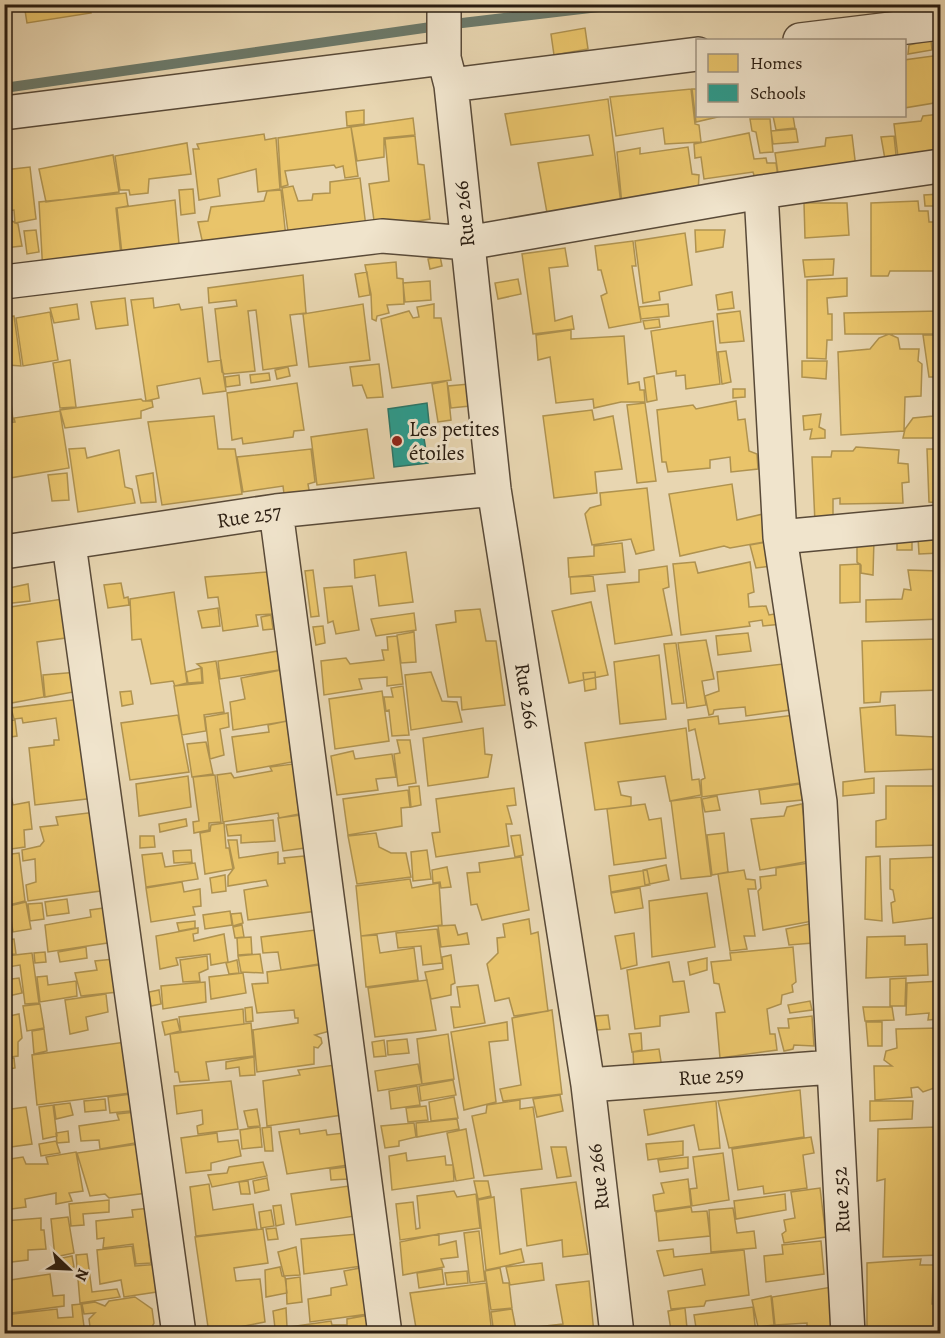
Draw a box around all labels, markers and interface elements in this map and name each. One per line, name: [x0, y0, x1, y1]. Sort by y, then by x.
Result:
legend: [696, 39, 906, 117]
text: Homes: [750, 51, 802, 75]
text: Schools: [750, 81, 806, 105]
street label: Rue 266: [447, 179, 481, 249]
place label: Les petites étoiles: [409, 415, 500, 467]
marker: Les petites étoiles: [390, 434, 404, 448]
street label: Rue 257: [215, 497, 283, 535]
street label: Rue 266: [508, 661, 546, 731]
street label: Rue 259: [677, 1060, 745, 1092]
street label: Rue 266: [580, 1142, 616, 1212]
street label: Rue 252: [825, 1166, 857, 1234]
north arrow: [39, 1239, 99, 1299]
text: N: [69, 1265, 94, 1284]

